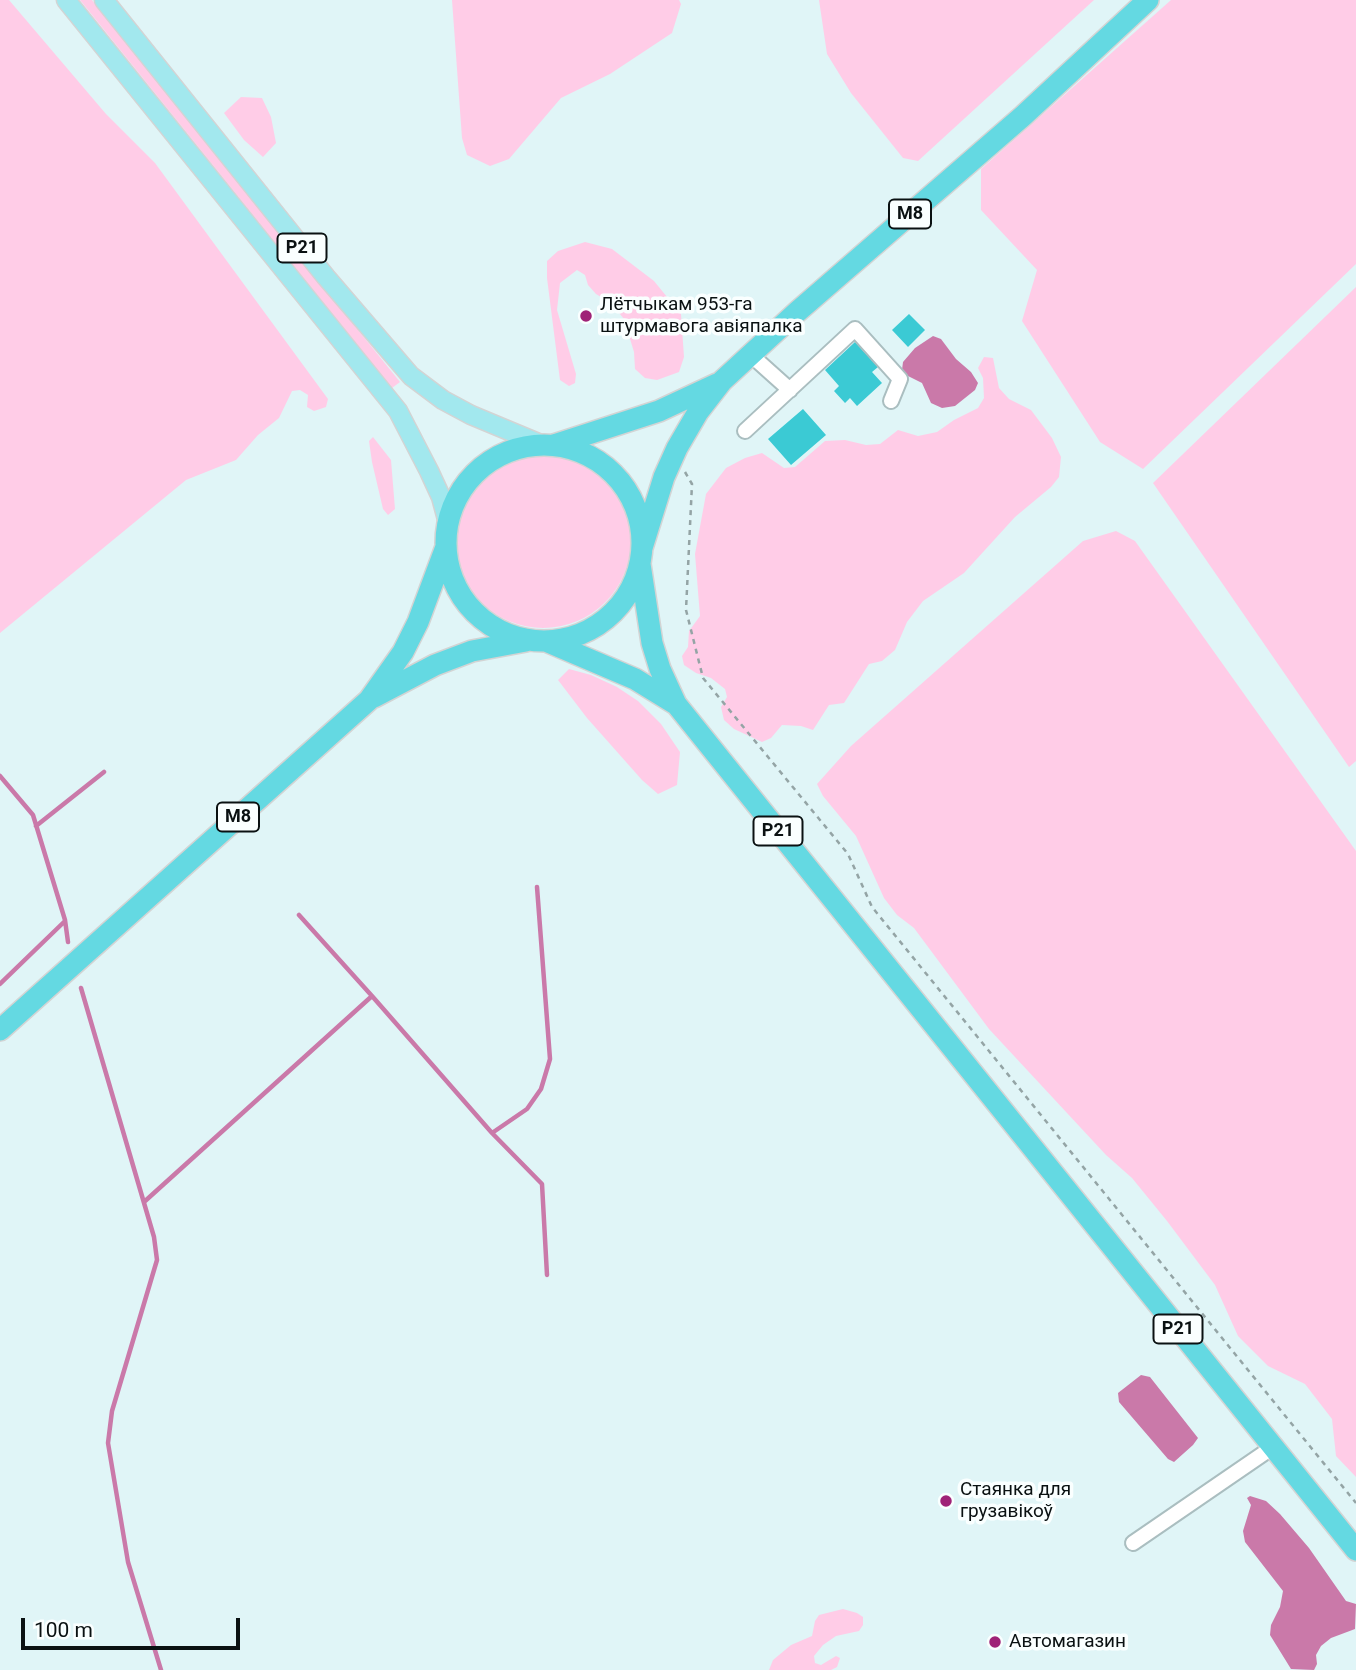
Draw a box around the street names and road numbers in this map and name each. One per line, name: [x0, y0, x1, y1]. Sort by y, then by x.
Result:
road number: М8: [889, 200, 931, 229]
road number: Р21: [278, 234, 326, 262]
road number: М8: [217, 802, 259, 832]
road number: Р21: [754, 816, 802, 846]
road number: Р21: [1154, 1314, 1202, 1344]

